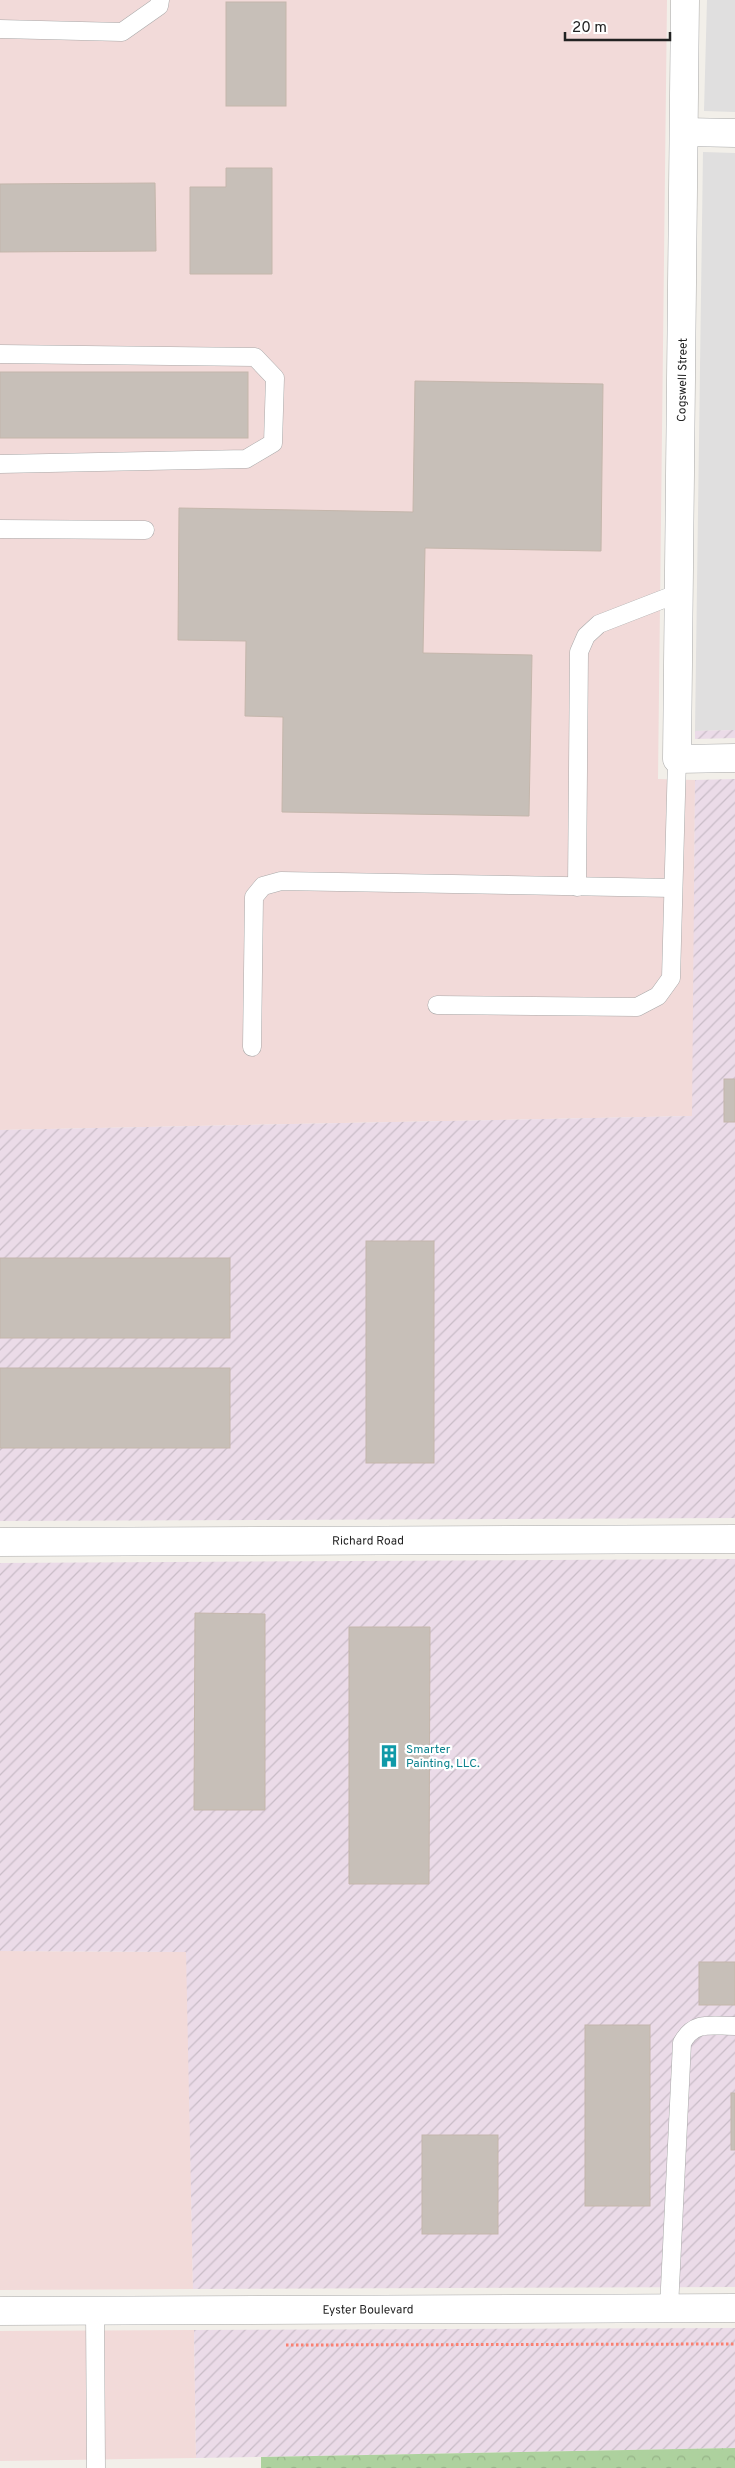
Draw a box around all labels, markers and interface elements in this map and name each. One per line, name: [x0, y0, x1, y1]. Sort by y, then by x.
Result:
scale bar: [565, 10, 670, 42]
text: 20 m: [572, 19, 607, 38]
street label: Cogswell Street: [674, 338, 692, 422]
street label: Richard Road: [332, 1533, 404, 1550]
place label: Smarter Painting, LLC.: [406, 1742, 480, 1772]
building icon: Smarter Painting, LLC.: [376, 1743, 402, 1769]
street label: Eyster Boulevard: [322, 2302, 414, 2319]

